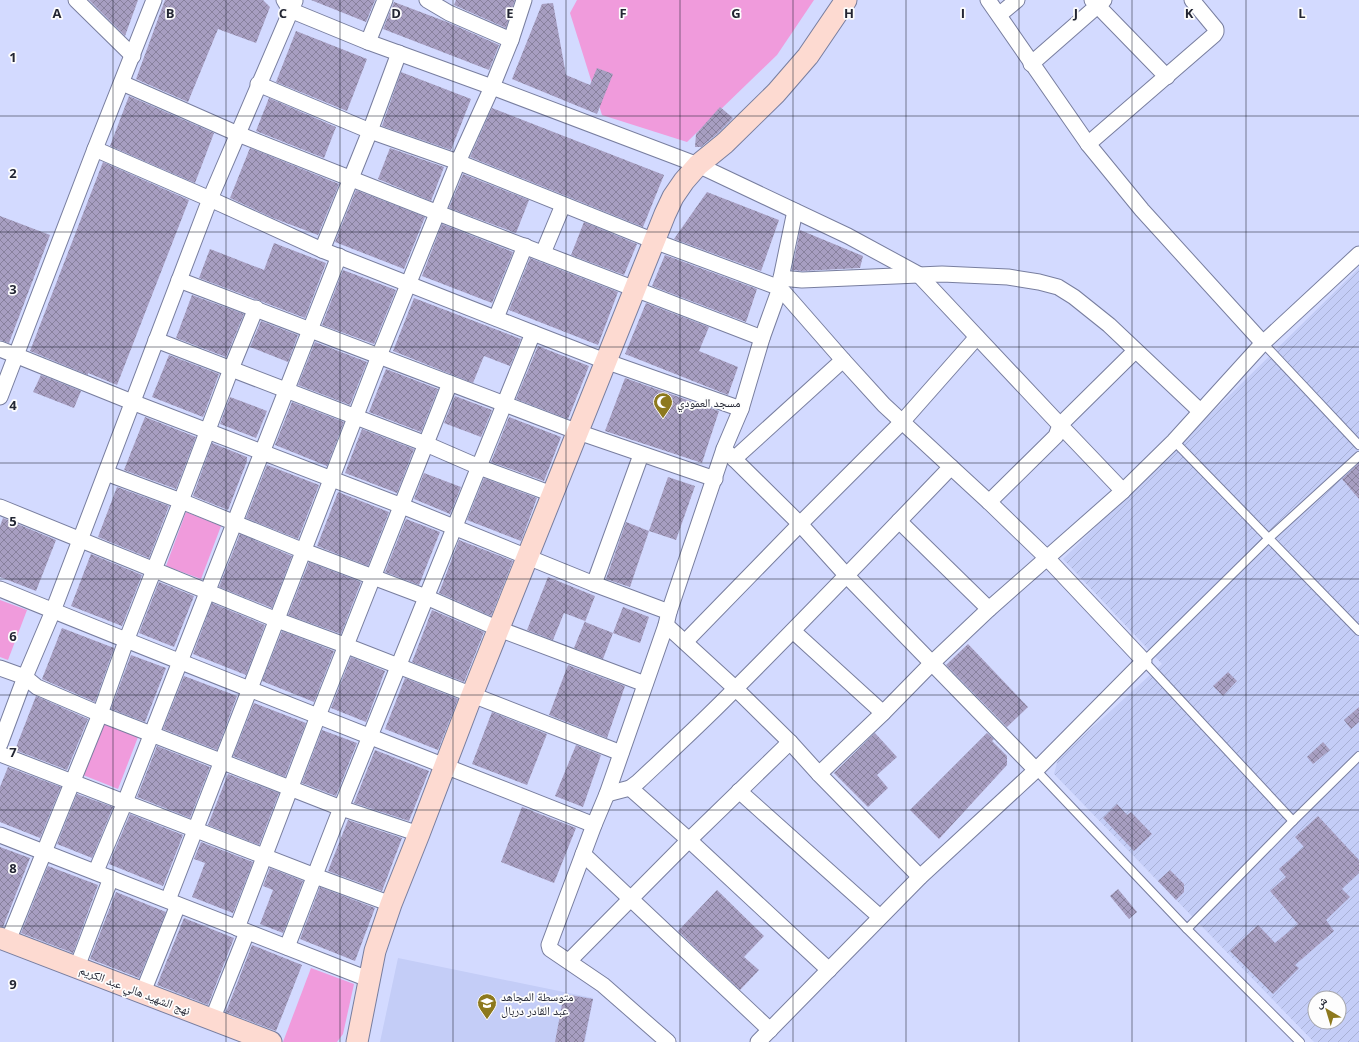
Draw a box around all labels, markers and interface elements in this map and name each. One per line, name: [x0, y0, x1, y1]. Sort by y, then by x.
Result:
text: A: [53, 4, 62, 22]
text: B: [166, 4, 175, 22]
text: C: [279, 4, 287, 22]
text: D: [391, 4, 401, 22]
text: E: [506, 4, 514, 22]
text: F: [619, 4, 627, 22]
text: G: [731, 4, 741, 22]
text: H: [844, 4, 854, 22]
text: I: [961, 4, 965, 22]
text: J: [1073, 4, 1078, 22]
text: K: [1185, 4, 1194, 22]
text: L: [1298, 4, 1306, 22]
text: 1: [9, 48, 17, 66]
text: 2: [9, 164, 17, 182]
text: 3: [9, 280, 17, 298]
mosque icon: مسجد العمودي: [652, 391, 674, 419]
place label: مسجد العمودي: [677, 394, 741, 413]
text: 4: [9, 396, 17, 414]
text: 5: [9, 512, 17, 530]
text: 6: [9, 627, 17, 645]
text: 7: [9, 743, 17, 761]
text: 8: [9, 859, 17, 877]
street label: نهج الشهيد هالي عبد الكريم: [76, 961, 193, 1021]
text: 9: [9, 975, 17, 993]
place label: متوسطة المجاهد عبد القادر دربال: [501, 988, 574, 1019]
north arrow: [1307, 990, 1347, 1030]
school or university icon: متوسطة المجاهد عبد القادر دربال: [476, 992, 498, 1020]
text: ش: [1311, 992, 1331, 1012]

